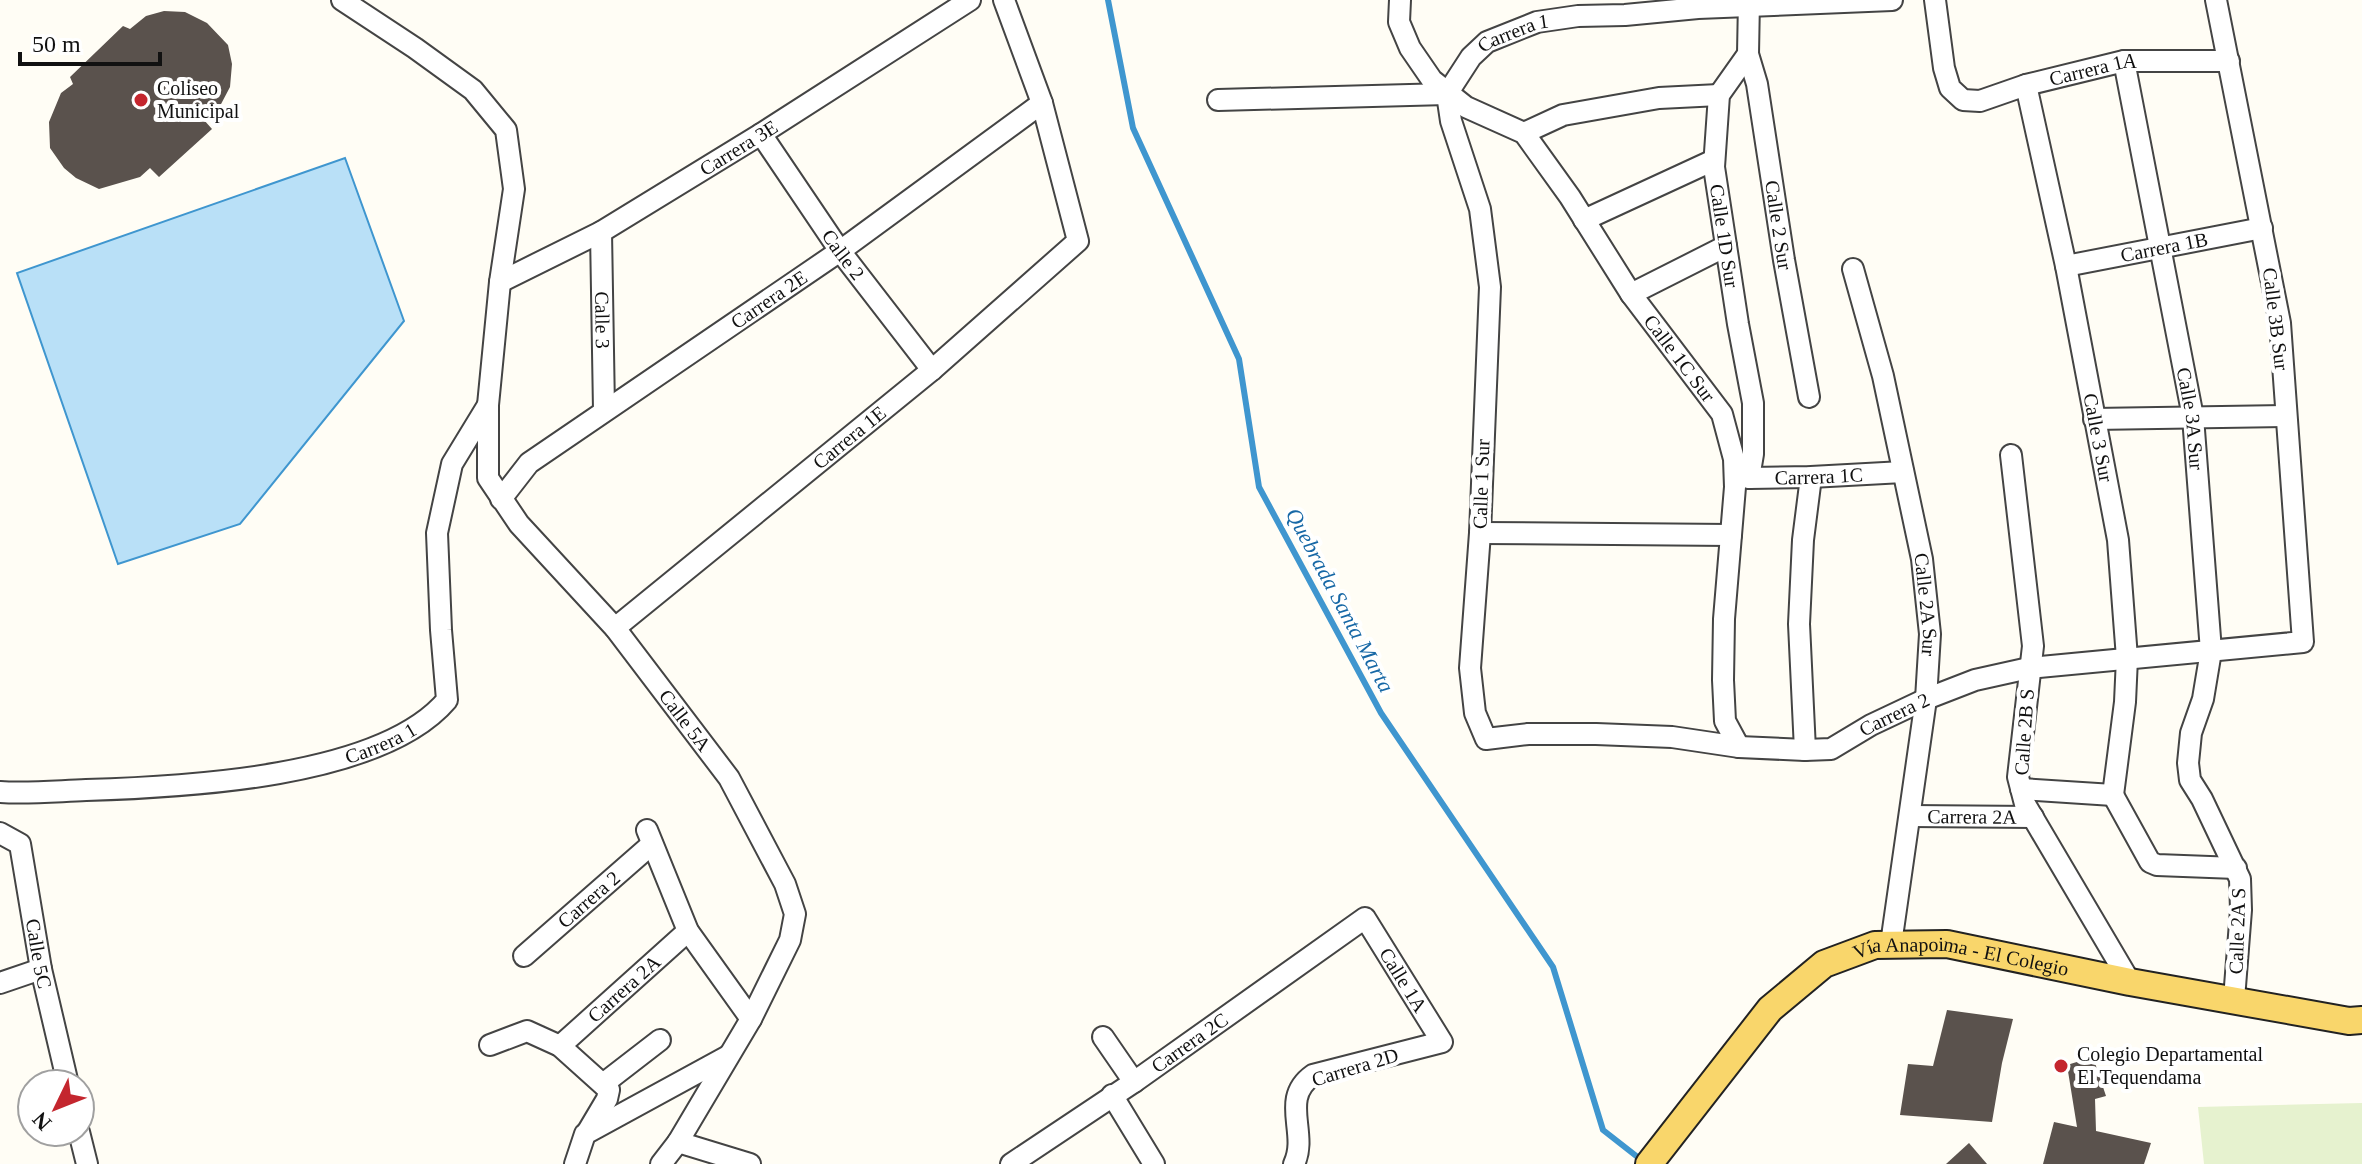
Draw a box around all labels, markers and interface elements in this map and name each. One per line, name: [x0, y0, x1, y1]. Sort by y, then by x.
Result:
street label: Carrera 1: [1473, 9, 1550, 57]
scale bar: [20, 16, 160, 66]
text: 50 m: [32, 31, 81, 57]
street label: Carrera 1A: [2047, 50, 2137, 90]
place label: Coliseo Municipal: [157, 77, 240, 123]
marker: Coliseo Municipal: [132, 91, 150, 109]
street label: Carrera 3E: [696, 115, 782, 180]
street label: Calle 2 Sur: [1761, 179, 1797, 272]
street label: Calle 1D Sur: [1706, 182, 1743, 289]
street label: Calle 2: [818, 225, 869, 284]
street label: Carrera 1B: [2119, 228, 2210, 266]
street label: Carrera 2E: [727, 266, 811, 333]
street label: Calle 3B Sur: [2259, 266, 2293, 372]
street label: Calle 3: [591, 291, 614, 349]
street label: Calle 1C Sur: [1640, 310, 1720, 406]
street label: Calle 3A Sur: [2173, 366, 2208, 471]
street label: Calle 3 Sur: [2079, 391, 2118, 484]
street label: Carrera 1E: [808, 401, 890, 473]
street label: Calle 1 Sur: [1468, 438, 1494, 529]
street label: Carrera 1C: [1774, 463, 1864, 489]
water label: Quebrada Santa Marta: [1281, 503, 1399, 697]
street label: Calle 2A Sur: [1910, 552, 1942, 657]
street label: Calle 5A: [655, 685, 716, 756]
street label: Carrera 2: [1855, 688, 1933, 741]
street label: Calle 2B S: [2010, 688, 2038, 776]
street label: Carrera 1: [342, 718, 420, 768]
street label: Carrera 2A: [1927, 805, 2017, 828]
street label: Carrera 2: [553, 866, 624, 932]
street label: Calle 2A S: [2224, 887, 2250, 975]
street label: Calle 5C: [22, 917, 56, 991]
street label: Vía Anapoima - El Colegio: [1850, 933, 2071, 980]
street label: Calle 1A: [1375, 944, 1432, 1017]
street label: Carrera 2A: [583, 950, 665, 1027]
street label: Carrera 2C: [1147, 1008, 1232, 1077]
street label: Carrera 2D: [1309, 1043, 1401, 1091]
place label: Colegio Departamental El Tequendama: [2077, 1043, 2263, 1089]
marker: Colegio Departamental El Tequendama: [2052, 1057, 2070, 1075]
north arrow: [16, 1068, 96, 1148]
text: N: [27, 1107, 56, 1136]

